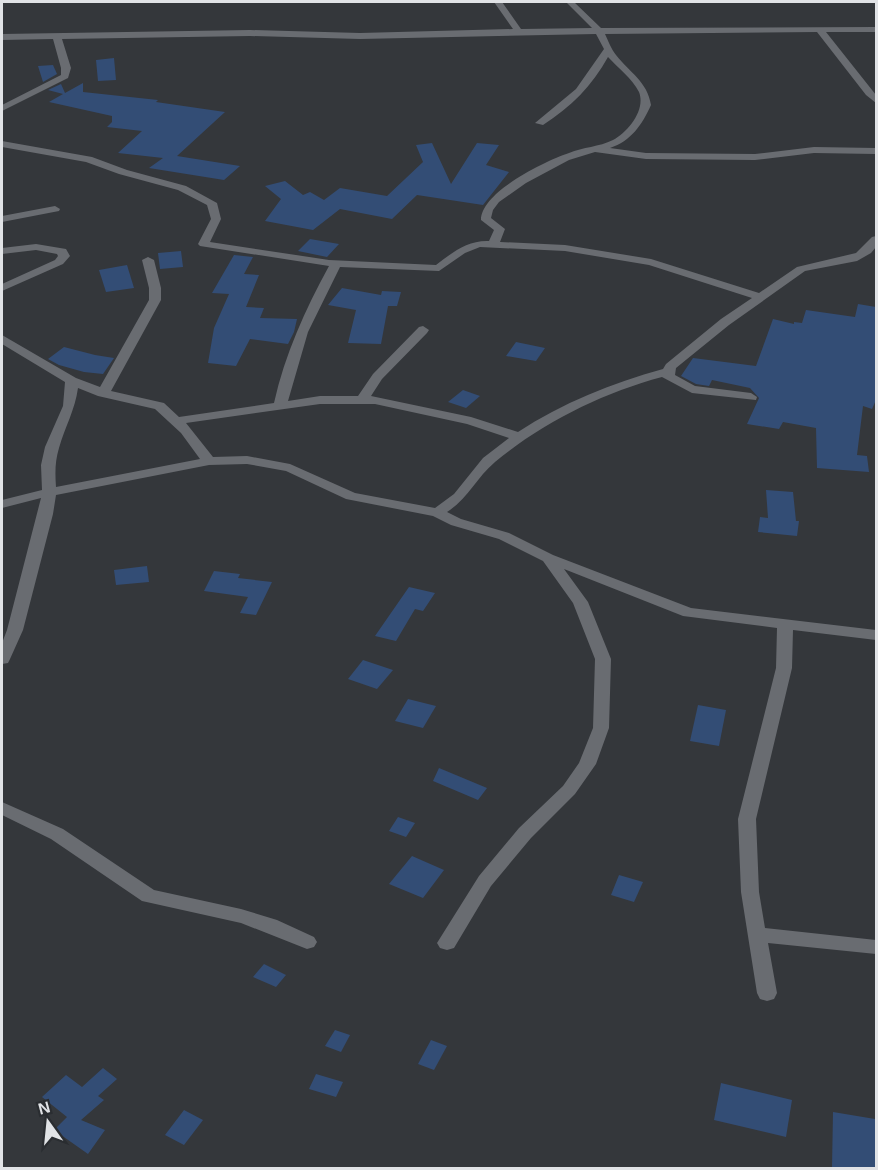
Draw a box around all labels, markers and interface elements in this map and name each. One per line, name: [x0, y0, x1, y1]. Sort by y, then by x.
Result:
north arrow: [18, 1092, 78, 1152]
text: N: [36, 1098, 52, 1118]

